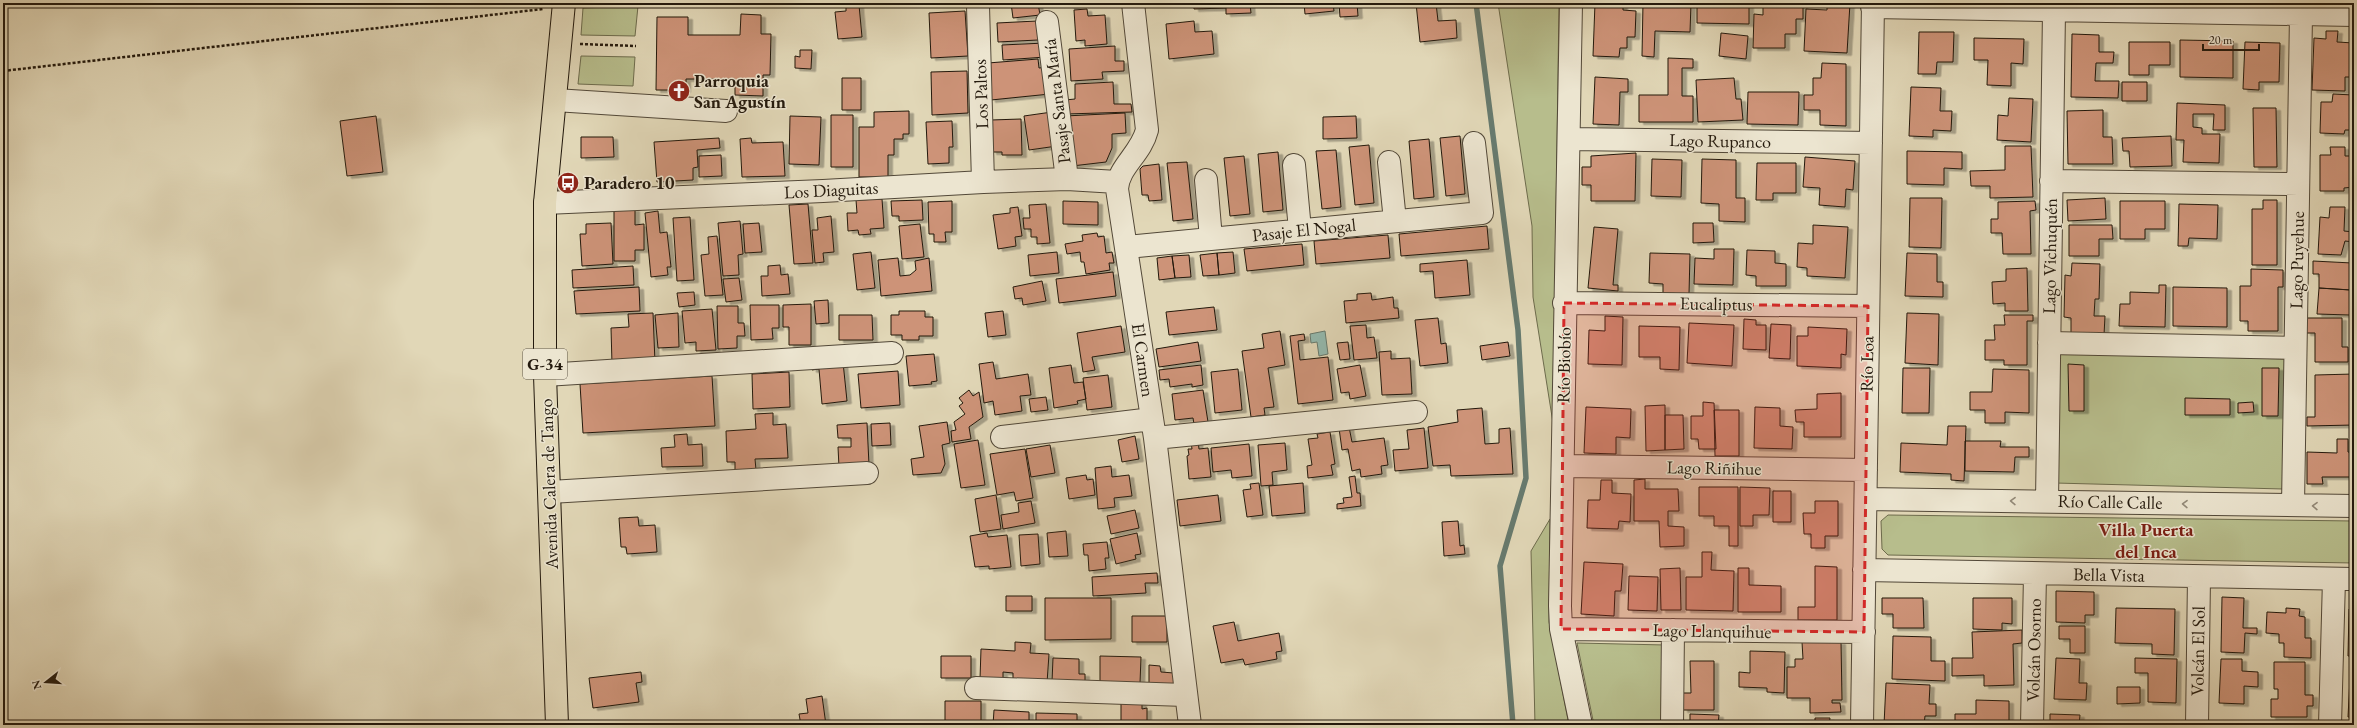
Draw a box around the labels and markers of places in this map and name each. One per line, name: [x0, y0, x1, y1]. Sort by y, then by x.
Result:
place label: Parroquia San Agustín: [694, 69, 786, 113]
church icon: Parroquia San Agustín: [666, 78, 692, 104]
bus stop icon: Paradero 10: [555, 170, 581, 196]
place label: Paradero 10: [584, 171, 675, 194]

